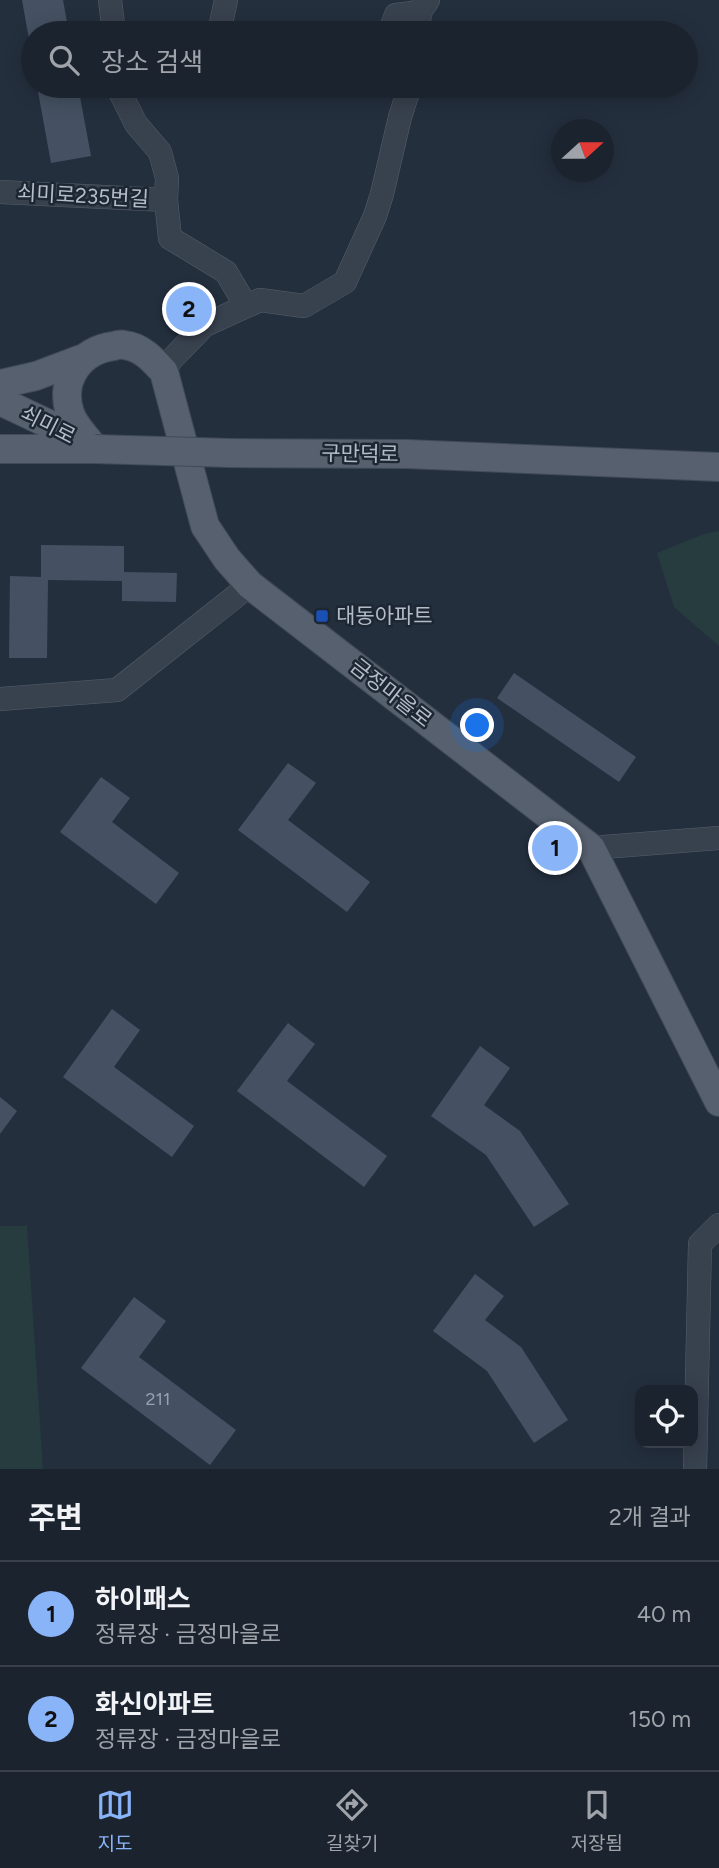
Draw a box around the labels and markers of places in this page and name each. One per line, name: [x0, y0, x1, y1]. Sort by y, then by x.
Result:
pin: 2: [166, 283, 212, 335]
place label: 대동아파트: [336, 603, 433, 628]
marker: 대동아파트: [314, 608, 330, 624]
pin: 1: [532, 822, 578, 874]

